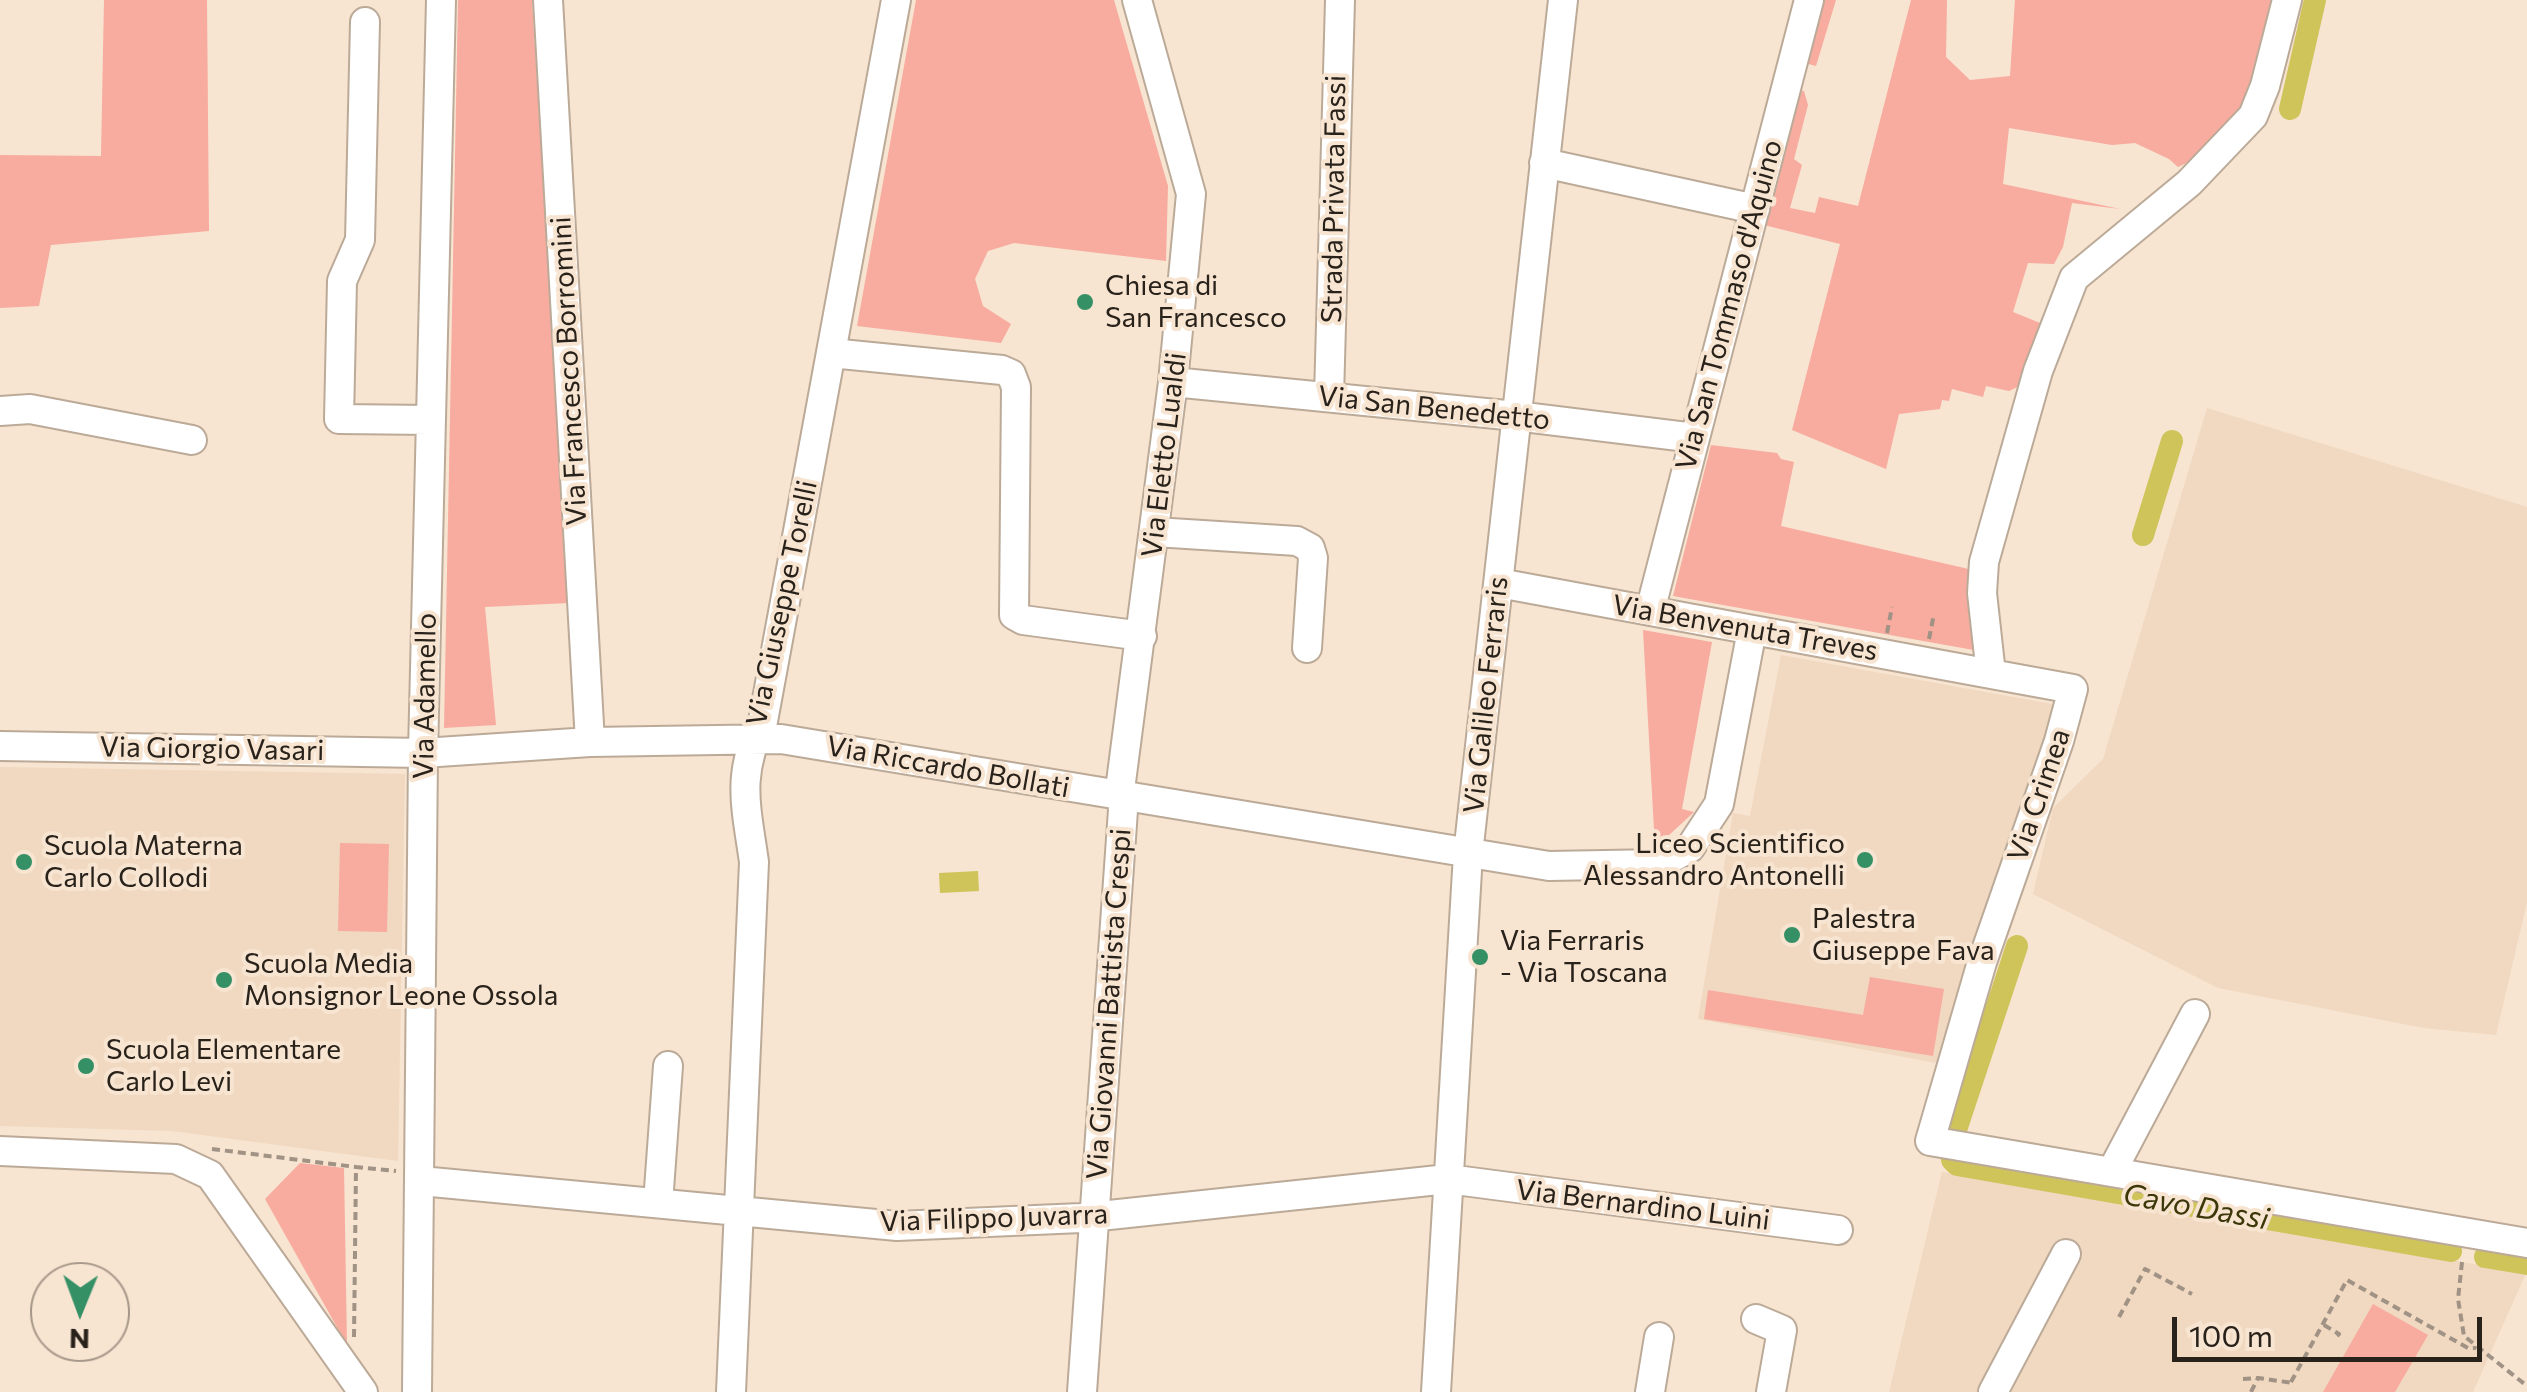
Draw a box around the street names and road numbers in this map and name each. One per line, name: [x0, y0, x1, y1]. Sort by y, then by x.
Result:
street label: Strada Privata Fassi: [1315, 75, 1353, 323]
street label: Via San Tommaso d'Aquino: [1669, 136, 1789, 474]
street label: Via Francesco Borromini: [544, 216, 594, 526]
street label: Via Eletto Lualdi: [1135, 351, 1193, 559]
street label: Via San Benedetto: [1316, 379, 1552, 437]
street label: Via Giuseppe Torelli: [740, 477, 824, 729]
street label: Via Galileo Ferraris: [1457, 575, 1515, 815]
street label: Via Benvenuta Treves: [1610, 588, 1880, 668]
street label: Via Adamello: [407, 613, 443, 779]
street label: Via Crimea: [2001, 724, 2077, 866]
street label: Via Riccardo Bollati: [824, 729, 1072, 805]
street label: Via Giorgio Vasari: [99, 730, 325, 768]
street label: Via Giovanni Battista Crespi: [1080, 827, 1138, 1181]
street label: Via Bernardino Luini: [1514, 1173, 1772, 1237]
street label: Via Filippo Juvarra: [879, 1197, 1109, 1239]

